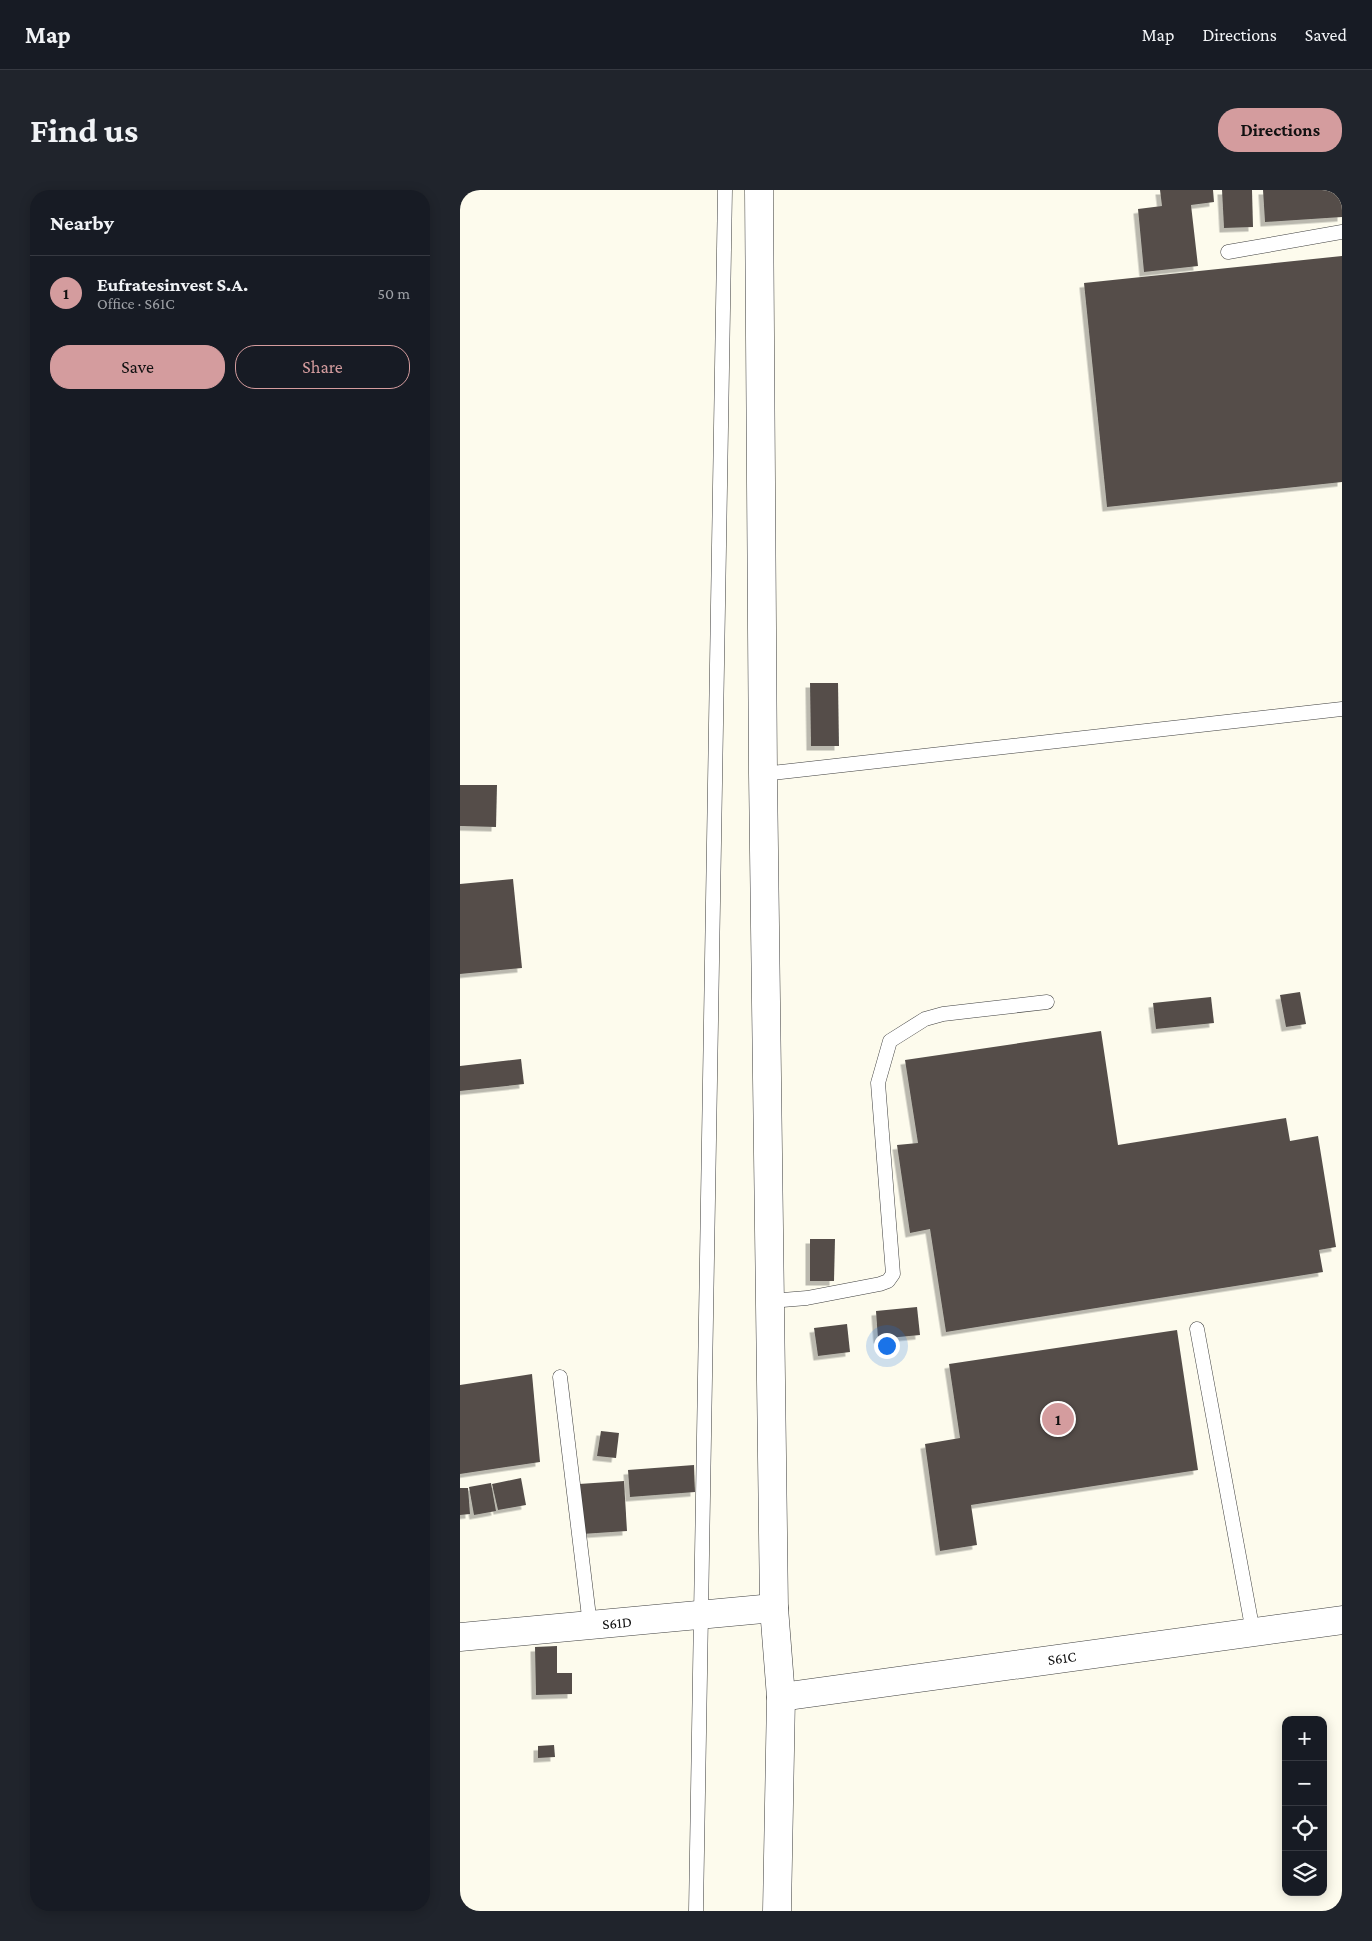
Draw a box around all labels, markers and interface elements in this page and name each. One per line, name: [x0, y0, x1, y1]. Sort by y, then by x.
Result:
text: Map: [25, 21, 71, 48]
text: Map: [1142, 25, 1174, 45]
text: Directions: [1202, 25, 1277, 45]
text: Saved: [1305, 25, 1347, 45]
button: Directions: [1218, 108, 1342, 152]
text: Find us: [30, 111, 138, 150]
text: Nearby: [50, 211, 114, 235]
text: Eufratesinvest S.A.: [97, 274, 248, 295]
text: 1: [63, 285, 69, 302]
text: 50 m: [378, 285, 410, 302]
text: Office · S61C: [97, 295, 175, 312]
button: Save: [50, 345, 225, 389]
button: Share: [235, 345, 410, 389]
your location: [874, 1333, 900, 1359]
pin: 1: [1042, 1400, 1074, 1438]
street label: S61D: [602, 1614, 632, 1632]
street label: S61C: [1047, 1648, 1077, 1668]
map controls: [1282, 1716, 1327, 1896]
button: +: [1282, 1716, 1327, 1761]
button: −: [1282, 1761, 1327, 1806]
button: locate: [1282, 1806, 1327, 1851]
button: layers: [1282, 1851, 1327, 1896]

